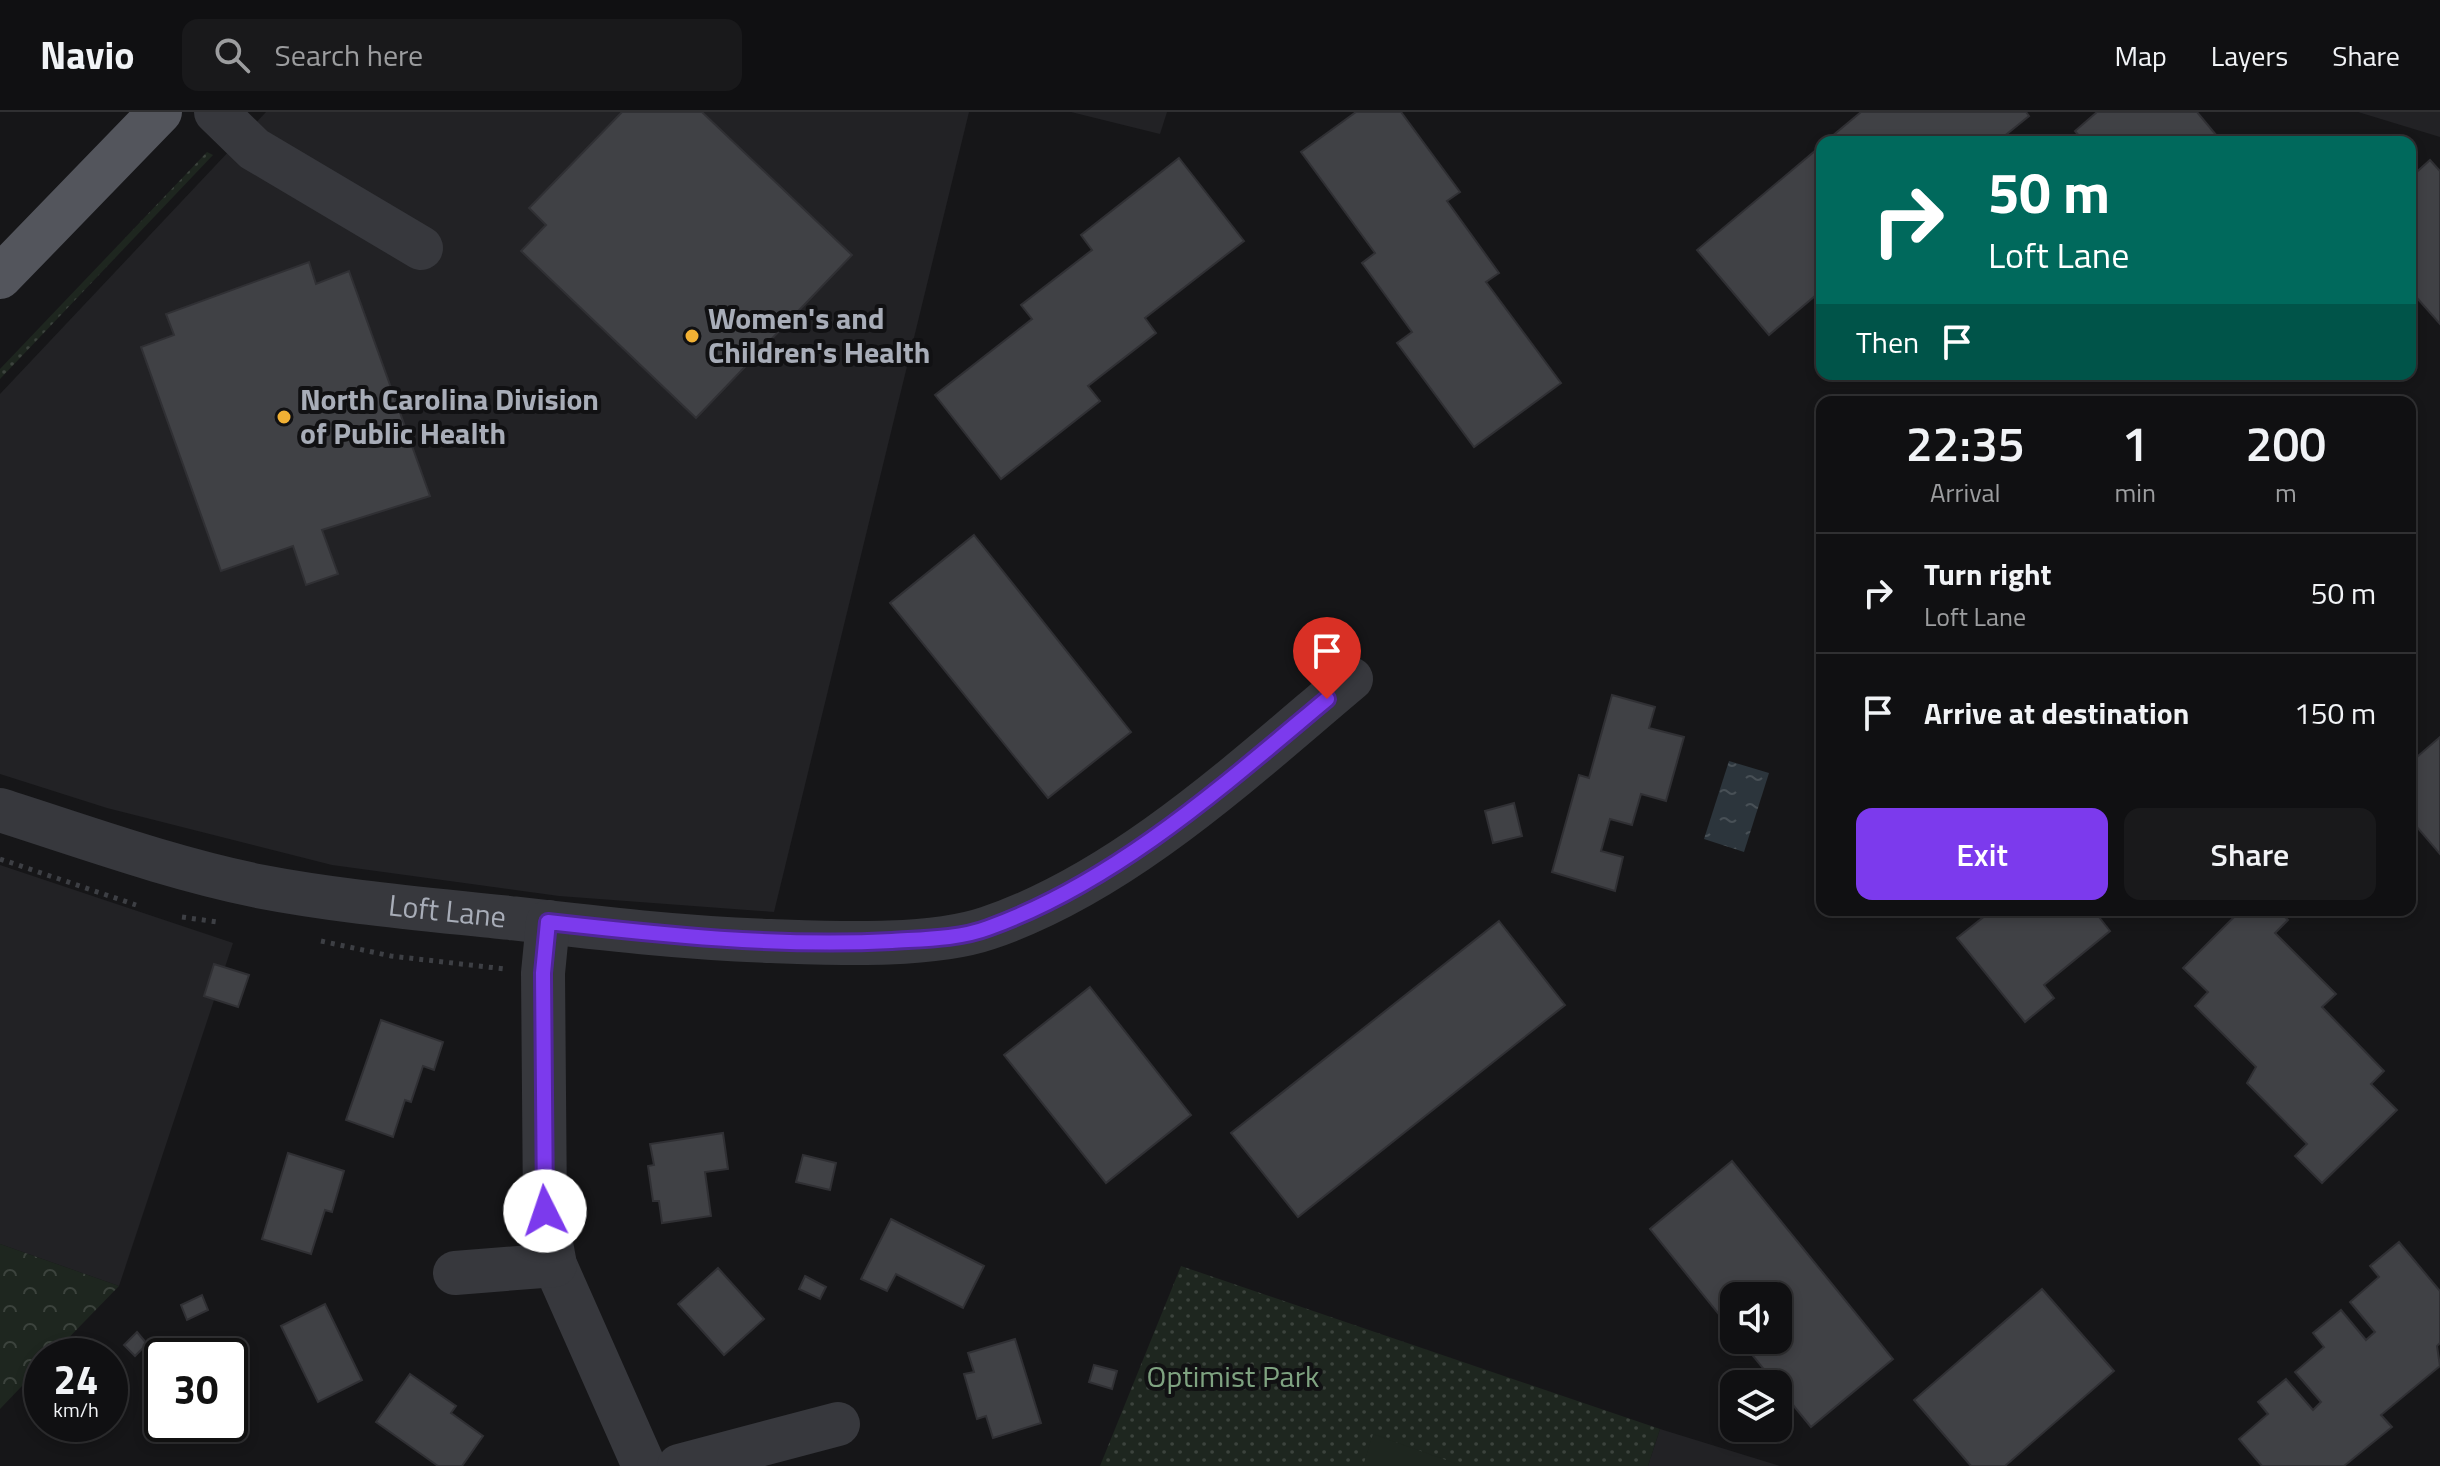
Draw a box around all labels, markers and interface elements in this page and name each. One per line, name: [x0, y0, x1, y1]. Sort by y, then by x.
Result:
search box: [182, 19, 742, 91]
text: Navio: [40, 26, 134, 84]
text: Search here: [274, 32, 423, 78]
icon: search: [210, 33, 254, 77]
text: Map: [2114, 34, 2167, 77]
text: Layers: [2211, 34, 2288, 77]
text: Share: [2332, 34, 2400, 77]
text: 50 m: [1988, 150, 2110, 235]
icon: right: [1856, 168, 1960, 272]
text: Loft Lane: [1988, 227, 2129, 282]
place label: Women's and Children's Health: [708, 295, 930, 375]
text: Then: [1856, 319, 1919, 365]
icon: arrive: [1935, 320, 1979, 364]
marker: Women's and Children's Health: [683, 327, 701, 345]
place label: North Carolina Division of Public Health: [300, 376, 599, 456]
text: 22:35: [1906, 407, 2025, 480]
text: 1: [2122, 407, 2149, 480]
text: 200: [2246, 407, 2326, 480]
marker: North Carolina Division of Public Health: [275, 408, 293, 426]
text: Arrival: [1930, 473, 2000, 512]
text: min: [2114, 473, 2156, 512]
text: m: [2275, 473, 2297, 512]
text: Turn right: [1924, 551, 2052, 597]
text: 50 m: [2311, 570, 2376, 616]
icon: right: [1856, 571, 1900, 615]
text: Loft Lane: [1924, 597, 2026, 636]
pin: [1293, 617, 1361, 699]
icon: arrive: [1305, 629, 1349, 673]
text: Arrive at destination: [1924, 690, 2189, 736]
text: 150 m: [2294, 690, 2376, 736]
icon: arrive: [1856, 691, 1900, 735]
button: Exit: [1856, 808, 2108, 900]
button: Share: [2124, 808, 2376, 900]
street label: Loft Lane: [386, 881, 508, 939]
position arrow: [503, 1169, 587, 1253]
map controls: [1720, 1282, 1792, 1442]
button: sound: [1720, 1282, 1792, 1354]
speed limit sign: 30: [144, 1338, 248, 1442]
text: 24: [54, 1349, 98, 1410]
park label: Optimist Park: [1147, 1353, 1319, 1399]
button: layers: [1720, 1370, 1792, 1442]
text: km/h: [53, 1394, 99, 1425]

